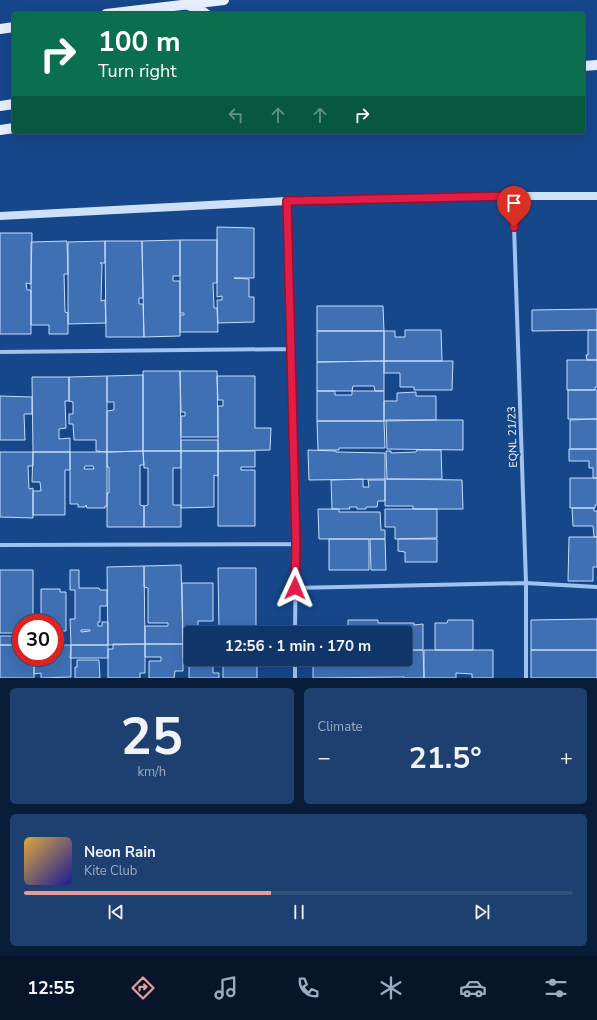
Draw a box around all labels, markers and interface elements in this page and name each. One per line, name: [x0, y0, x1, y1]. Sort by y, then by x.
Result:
text: 100 m: [98, 23, 181, 61]
icon: right: [32, 28, 84, 80]
text: Turn right: [98, 59, 177, 83]
icon: left: [225, 104, 247, 126]
icon: ahead: [267, 104, 289, 126]
icon: ahead: [309, 104, 331, 126]
icon: right: [351, 104, 373, 126]
pin: [497, 186, 531, 227]
icon: arrive: [503, 192, 525, 214]
street label: EQNL 21/23: [504, 406, 521, 468]
position arrow: [274, 567, 316, 609]
speed limit sign: 30: [12, 614, 64, 666]
text: 12:56 · 1 min · 170 m: [225, 636, 371, 656]
text: 25: [121, 701, 183, 772]
text: Climate: [318, 718, 363, 736]
text: 21.5°: [409, 738, 482, 779]
text: −: [318, 743, 331, 773]
text: +: [560, 743, 573, 773]
text: km/h: [137, 763, 166, 781]
text: Neon Rain: [84, 842, 156, 862]
text: Kite Club: [84, 862, 137, 880]
icon: previous: [105, 901, 127, 923]
icon: pause: [288, 901, 310, 923]
icon: next: [471, 901, 493, 923]
icon: directions: [129, 974, 157, 1002]
icon: music: [212, 974, 240, 1002]
icon: phone: [294, 974, 322, 1002]
icon: climate: [377, 974, 405, 1002]
icon: car: [459, 974, 487, 1002]
icon: filters: [542, 974, 570, 1002]
text: 12:55: [27, 976, 75, 1000]

